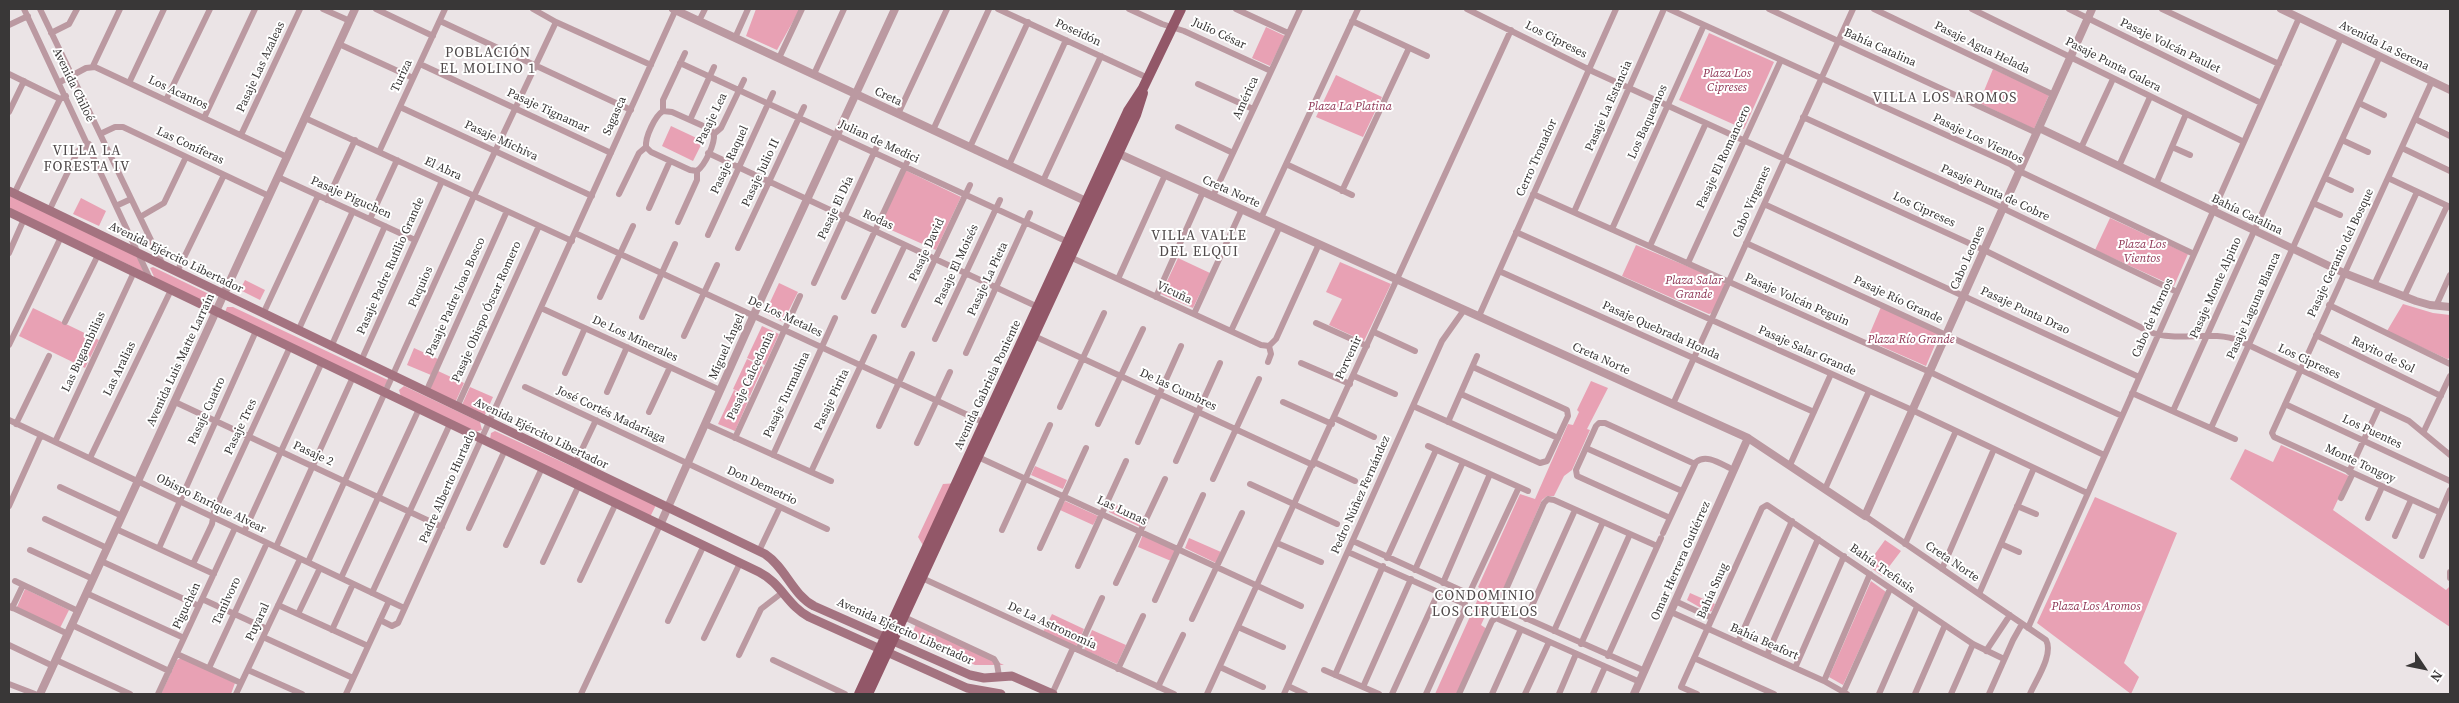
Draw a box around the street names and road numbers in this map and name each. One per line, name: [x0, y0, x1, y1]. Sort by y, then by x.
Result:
street label: Julio César: [1190, 15, 1248, 53]
street label: Pasaje Volcán Paulet: [2118, 15, 2222, 77]
street label: Poseidón: [1053, 16, 1103, 50]
street label: Los Cipreses: [1523, 18, 1589, 62]
street label: Avenida La Serena: [2337, 18, 2431, 74]
street label: Pasaje Las Azaleas: [234, 19, 288, 115]
street label: Pasaje Agua Helada: [1932, 19, 2032, 77]
street label: Bahía Catalina: [1842, 26, 1918, 70]
street label: Pasaje Punta Galera: [2063, 35, 2163, 95]
street label: Avenida Chiloé: [49, 46, 97, 124]
street label: Turiza: [388, 57, 416, 95]
street label: Pasaje La Estancia: [1582, 58, 1636, 154]
street label: Los Acantos: [146, 73, 210, 113]
street label: América: [1230, 74, 1262, 122]
street label: Los Baqueanos: [1625, 82, 1671, 162]
street label: Creta: [872, 84, 904, 110]
street label: Pasaje Tignamar: [505, 86, 591, 136]
street label: Pasaje Lea: [693, 91, 731, 147]
street label: Sagasca: [600, 94, 630, 138]
street label: Pasaje El Romancero: [1694, 103, 1754, 211]
street label: Pasaje Los Vientos: [1930, 111, 2026, 167]
street label: Julian de Medici: [837, 117, 921, 167]
street label: Cerro Tronador: [1513, 117, 1561, 199]
street label: Pasaje Michiva: [462, 118, 540, 164]
street label: Las Coníferas: [154, 124, 226, 168]
street label: Pasaje Raquel: [708, 124, 752, 196]
street label: Pasaje Julio II: [739, 137, 783, 209]
street label: El Abra: [422, 154, 464, 184]
street label: Pasaje Punta de Cobre: [1938, 161, 2052, 225]
street label: Cabo Vírgenes: [1730, 164, 1774, 240]
street label: Creta Norte: [1200, 173, 1262, 211]
street label: Pasaje Piguchen: [308, 174, 394, 222]
street label: Pasaje El Día: [815, 174, 857, 242]
street label: Pasaje Geranio del Bosque: [2305, 186, 2377, 320]
street label: Los Cipreses: [1890, 189, 1958, 231]
street label: Bahía Catalina: [2209, 192, 2285, 238]
street label: Pasaje Padre Rutilio Grande: [354, 195, 428, 337]
street label: Rodas: [860, 207, 896, 233]
street label: Pasaje David: [906, 216, 948, 284]
street label: Avenida Ejército Libertador: [107, 219, 245, 297]
street label: Pasaje El Moisés: [932, 222, 982, 308]
street label: Cabo Leones: [1948, 224, 1988, 292]
street label: Pasaje Padre Joao Bosco: [423, 235, 489, 359]
street label: Pasaje Monte Alpino: [2187, 235, 2245, 341]
street label: Pasaje Obispo Óscar Romero: [449, 239, 525, 385]
street label: Pasaje La Pieta: [965, 240, 1011, 318]
street label: Pasaje Laguna Blanca: [2224, 250, 2284, 362]
street label: Puquios: [406, 264, 436, 310]
street label: Pasaje Volcán Peguin: [1742, 270, 1852, 330]
street label: Pasaje Río Grande: [1851, 273, 1945, 327]
street label: Cabo de Hornos: [2129, 276, 2177, 360]
street label: Vicuña: [1154, 279, 1194, 307]
street label: Pasaje Punta Drao: [1978, 284, 2072, 338]
street label: Avenida Luis Matte Larraín: [144, 291, 218, 429]
street label: De Los Metales: [745, 293, 825, 341]
street label: Pasaje Quebrada Honda: [1600, 298, 1722, 364]
street label: Las Bugambilias: [59, 309, 109, 395]
street label: Miguel Ángel: [706, 312, 748, 382]
street label: De Los Minerales: [590, 313, 680, 365]
street label: Avenida Gabriela Poniente: [952, 318, 1024, 452]
street label: Pasaje Salar Grande: [1756, 323, 1858, 379]
street label: Pasaje Calcedonia: [724, 329, 778, 423]
street label: Rayito de Sol: [2349, 333, 2417, 377]
street label: Porvenir: [1333, 334, 1365, 382]
street label: Las Aralias: [101, 339, 139, 399]
street label: Creta Norte: [1570, 340, 1632, 378]
street label: Los Cipreses: [2275, 341, 2343, 383]
street label: Pasaje Turmalina: [761, 350, 813, 440]
street label: De las Cumbres: [1137, 366, 1219, 414]
street label: Pasaje Pirita: [811, 367, 853, 433]
street label: Pasaje Cuatro: [185, 375, 229, 447]
street label: José Cortés Madariaga: [554, 383, 668, 447]
street label: Avenida Ejército Libertador: [472, 395, 610, 473]
street label: Pasaje Tres: [222, 397, 260, 457]
street label: Los Puentes: [2340, 412, 2404, 452]
street label: Padre Alberto Hurtado: [417, 428, 479, 546]
street label: Pedro Núñez Fernández: [1328, 434, 1394, 556]
street label: Pasaje 2: [291, 438, 335, 470]
street label: Monte Tongoy: [2322, 441, 2398, 487]
street label: Don Demetrio: [725, 463, 799, 509]
street label: Obispo Enrique Alvear: [154, 471, 268, 537]
street label: Las Lunas: [1095, 493, 1149, 529]
street label: Omar Herrera Gutiérrez: [1648, 499, 1714, 623]
street label: Creta Norte: [1922, 539, 1982, 585]
street label: Bahía Trefusis: [1847, 541, 1917, 597]
street label: Bahía Snug: [1694, 561, 1732, 621]
street label: Tanilvoro: [210, 575, 244, 627]
street label: Piguchén: [170, 580, 204, 632]
street label: Avenida Ejército Libertador: [835, 595, 975, 669]
street label: De La Astronomía: [1005, 599, 1099, 653]
street label: Puyaral: [243, 601, 273, 643]
street label: Bahía Beafort: [1728, 621, 1800, 663]

